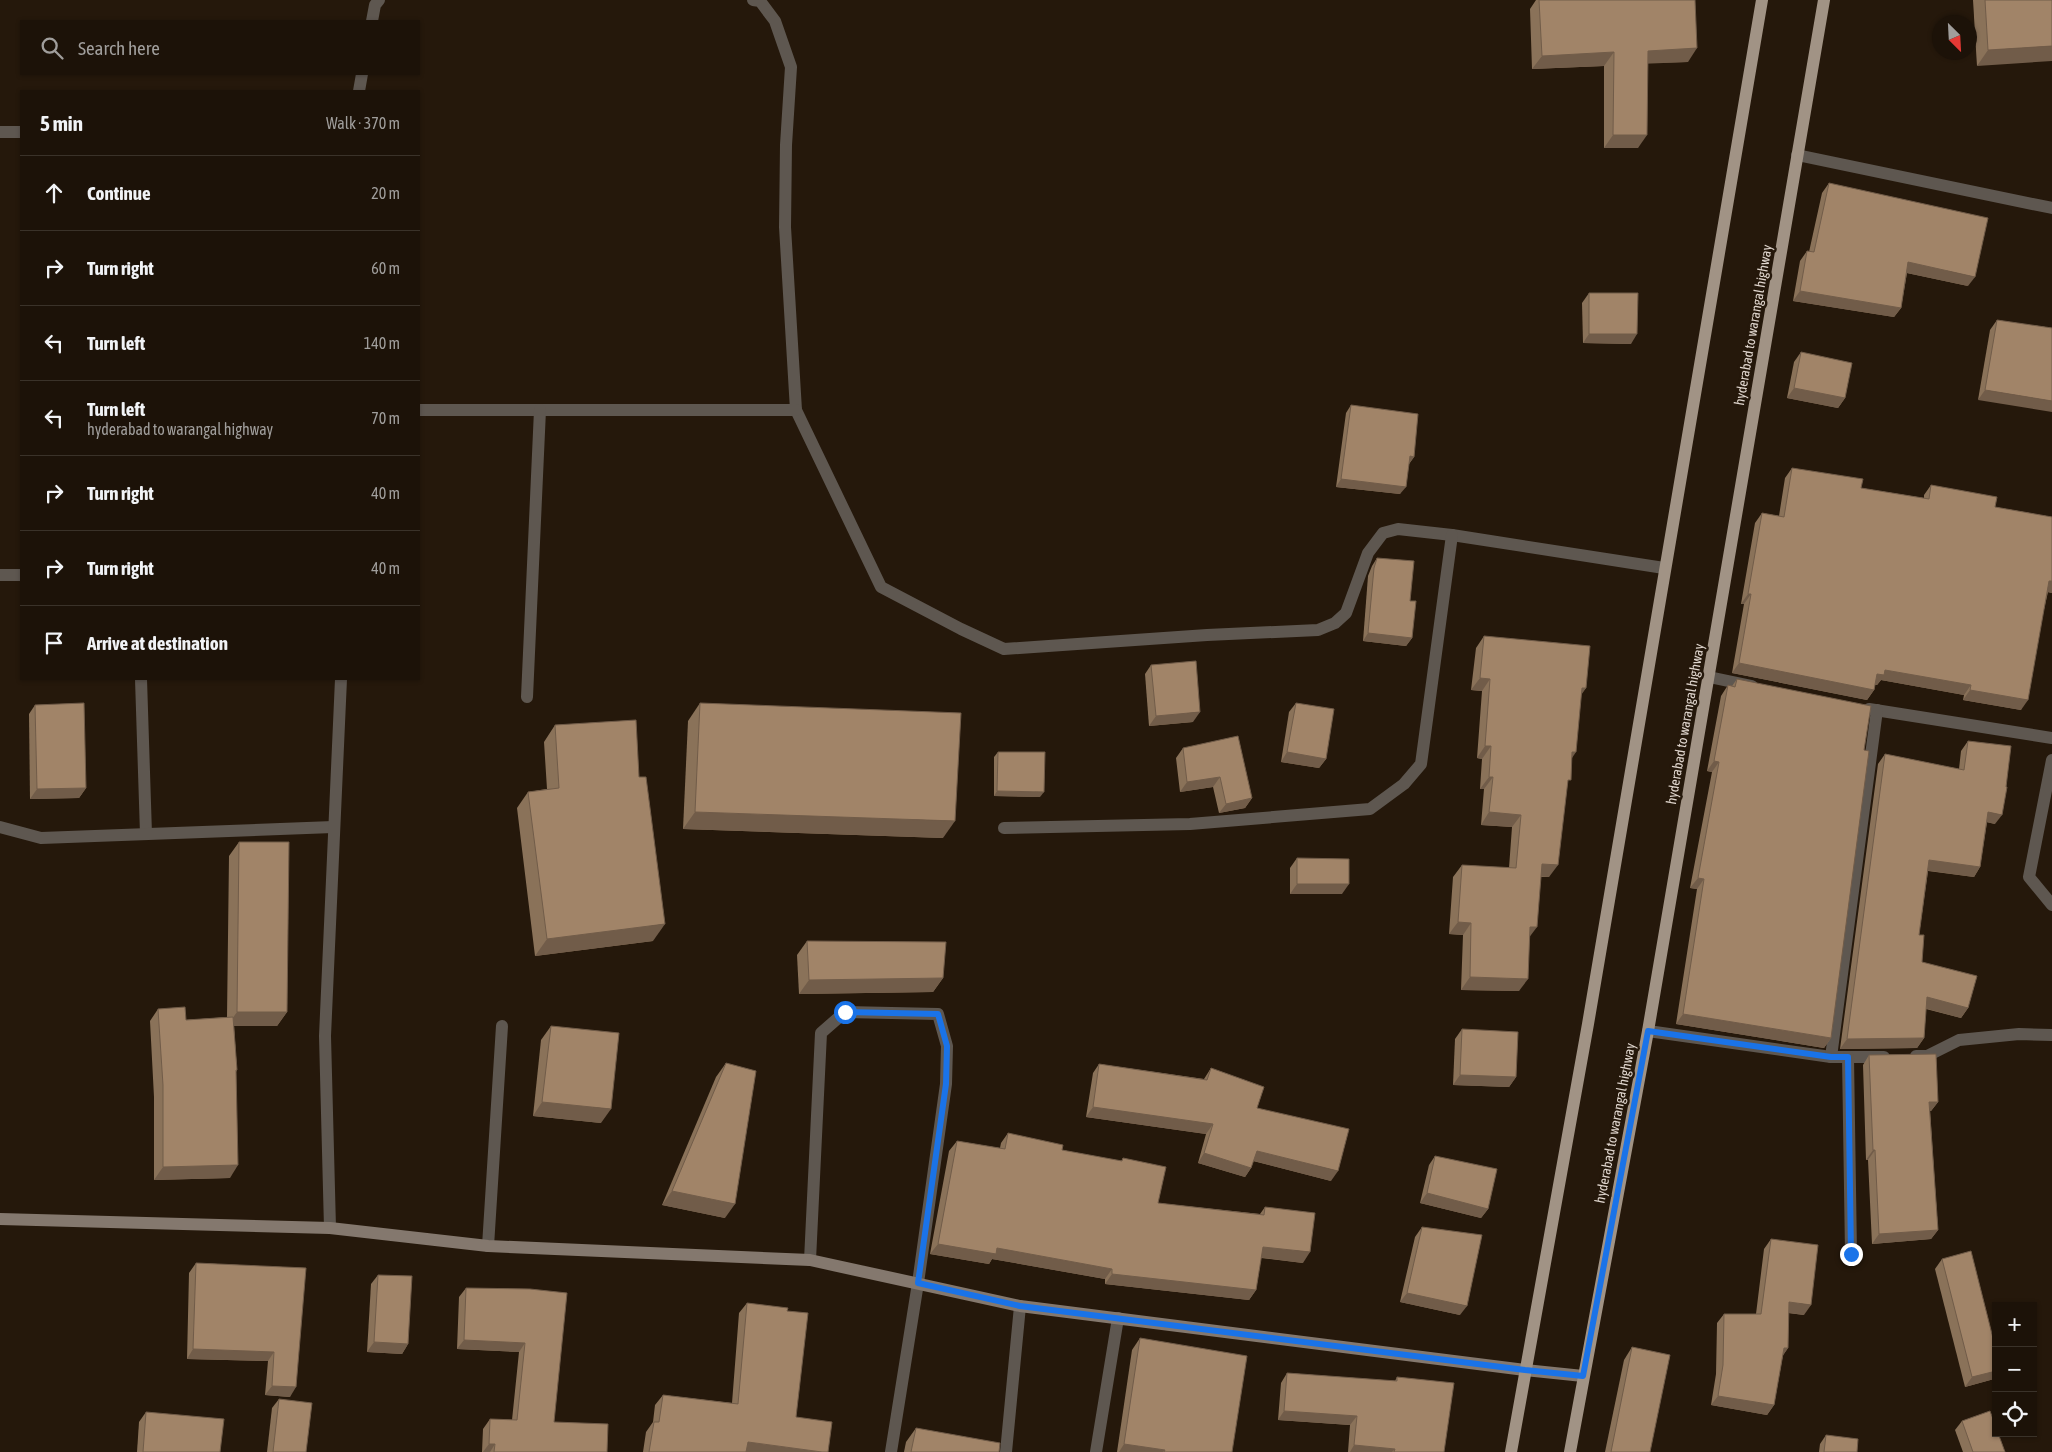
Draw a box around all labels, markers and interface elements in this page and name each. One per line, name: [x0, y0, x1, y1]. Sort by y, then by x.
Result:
north arrow: [1932, 15, 1977, 60]
search box: [20, 20, 420, 75]
icon: search: [38, 34, 66, 62]
text: Search here: [78, 37, 160, 59]
text: 5 min: [40, 111, 83, 135]
text: Walk · 370 m: [326, 114, 400, 132]
icon: ahead: [40, 179, 68, 207]
text: Continue: [87, 182, 151, 204]
text: 20 m: [371, 184, 400, 202]
street label: hyderabad to warangal highway: [1731, 243, 1775, 407]
icon: right: [40, 254, 68, 282]
text: Turn right: [87, 257, 154, 279]
text: 60 m: [371, 259, 400, 277]
icon: left: [40, 329, 68, 357]
text: Turn left: [87, 332, 145, 354]
text: 140 m: [364, 334, 400, 352]
text: Turn left: [87, 398, 145, 420]
icon: left: [40, 404, 68, 432]
text: 70 m: [371, 409, 400, 427]
text: hyderabad to warangal highway: [87, 420, 273, 438]
icon: right: [40, 479, 68, 507]
text: Turn right: [87, 482, 154, 504]
text: 40 m: [371, 484, 400, 502]
icon: right: [40, 554, 68, 582]
text: Turn right: [87, 557, 154, 579]
text: 40 m: [371, 559, 400, 577]
icon: arrive: [40, 629, 68, 657]
text: Arrive at destination: [87, 632, 228, 654]
street label: hyderabad to warangal highway: [1663, 642, 1707, 806]
route start: [834, 1001, 857, 1024]
street label: hyderabad to warangal highway: [1592, 1041, 1638, 1204]
route end: [1840, 1243, 1863, 1266]
map controls: [1992, 1302, 2037, 1437]
button: +: [1992, 1302, 2037, 1347]
button: −: [1992, 1347, 2037, 1392]
button: locate: [1992, 1392, 2037, 1437]

